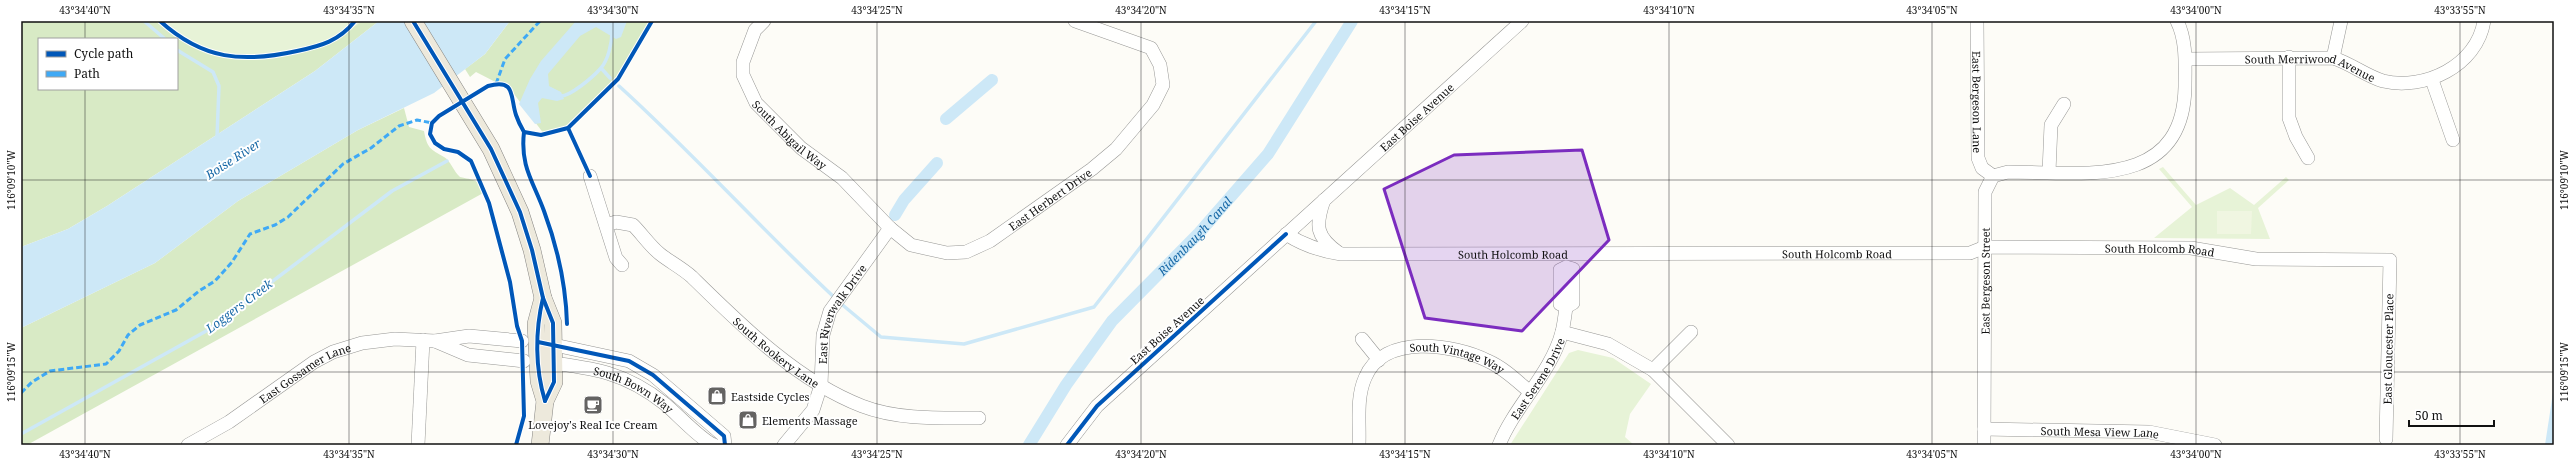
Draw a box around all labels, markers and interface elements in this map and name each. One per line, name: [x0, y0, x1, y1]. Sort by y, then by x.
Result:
text: 43°34'40"N: [59, 3, 111, 17]
text: 43°34'35"N: [323, 3, 375, 17]
text: 43°34'30"N: [587, 3, 639, 17]
text: 43°34'25"N: [851, 3, 903, 17]
text: 43°34'20"N: [1115, 3, 1167, 17]
text: 43°34'15"N: [1379, 3, 1431, 17]
text: 43°34'10"N: [1643, 3, 1695, 17]
text: 43°34'05"N: [1906, 3, 1958, 17]
text: 43°34'00"N: [2170, 3, 2222, 17]
text: 43°33'55"N: [2434, 3, 2486, 17]
legend: [38, 38, 178, 90]
text: Cycle path: [74, 45, 134, 62]
street label: South Merriwood Avenue: [2245, 50, 2378, 85]
street label: East Bergeson Lane: [1970, 51, 1985, 153]
text: Path: [74, 65, 100, 82]
street label: East Boise Avenue: [1376, 79, 1457, 154]
street label: South Abigail Way: [749, 96, 831, 173]
water label: Boise River: [201, 135, 264, 184]
text: 116°09'10"W: [4, 150, 18, 210]
text: 116°09'10"W: [2557, 150, 2571, 210]
street label: East Herbert Drive: [1005, 164, 1094, 233]
water label: Ridenbaugh Canal: [1153, 193, 1236, 280]
street label: East Bergeson Street: [1977, 227, 1992, 334]
street label: South Holcomb Road: [2105, 240, 2216, 259]
street label: South Holcomb Road: [1458, 246, 1568, 261]
street label: South Holcomb Road: [1782, 246, 1892, 261]
street label: East Riverwalk Drive: [814, 261, 869, 364]
water label: Loggers Creek: [201, 275, 277, 337]
street label: East Boise Avenue: [1127, 293, 1207, 367]
street label: East Gloucester Place: [2380, 293, 2396, 405]
street label: South Rookery Lane: [730, 313, 822, 391]
street label: East Serene Drive: [1507, 336, 1567, 422]
street label: East Gossamer Lane: [256, 339, 353, 406]
street label: South Vintage Way: [1409, 339, 1509, 377]
text: 116°09'15"W: [4, 342, 18, 402]
text: 116°09'15"W: [2557, 342, 2571, 402]
street label: South Bown Way: [592, 362, 678, 416]
shop icon: Eastside Cycles: [706, 385, 728, 407]
place label: Eastside Cycles: [731, 389, 810, 404]
cafe icon: Lovejoy's Real Ice Cream: [582, 394, 604, 416]
scale bar: [2409, 402, 2494, 428]
text: 50 m: [2415, 407, 2443, 424]
shop icon: Elements Massage: [737, 409, 759, 431]
place label: Elements Massage: [762, 413, 858, 428]
place label: Lovejoy's Real Ice Cream: [528, 417, 658, 432]
street label: South Mesa View Lane: [2041, 423, 2161, 441]
text: 43°34'40"N: [59, 447, 111, 461]
text: 43°34'35"N: [323, 447, 375, 461]
text: 43°34'30"N: [587, 447, 639, 461]
text: 43°34'25"N: [851, 447, 903, 461]
text: 43°34'20"N: [1115, 447, 1167, 461]
text: 43°34'15"N: [1379, 447, 1431, 461]
text: 43°34'10"N: [1643, 447, 1695, 461]
text: 43°34'05"N: [1906, 447, 1958, 461]
text: 43°34'00"N: [2170, 447, 2222, 461]
text: 43°33'55"N: [2434, 447, 2486, 461]

